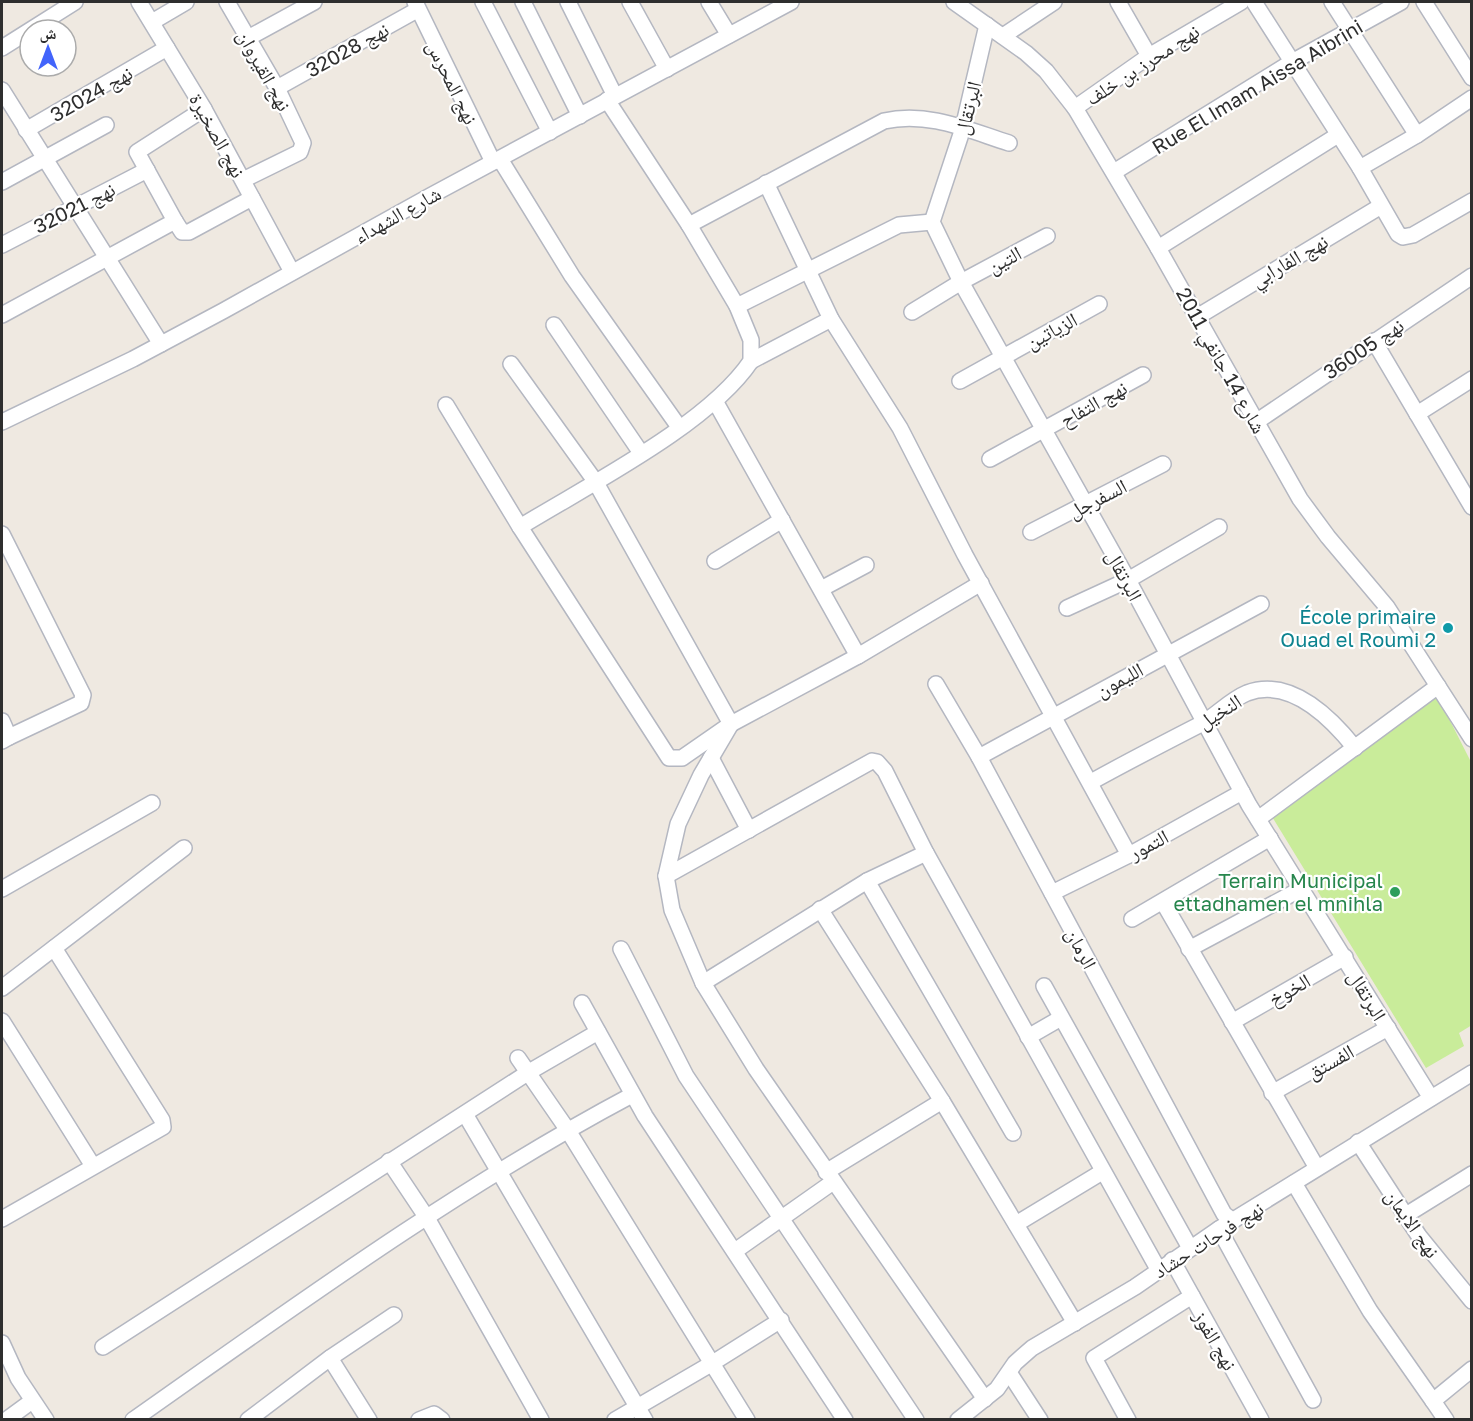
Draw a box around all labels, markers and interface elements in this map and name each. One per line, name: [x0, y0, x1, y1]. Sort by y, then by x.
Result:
street label: Rue El Imam Aissa Aibrini: [1147, 13, 1367, 159]
street label: نهج 32028: [301, 16, 394, 83]
north arrow: [18, 18, 78, 78]
street label: نهج محرز بن خلف: [1081, 18, 1204, 111]
text: ش: [40, 23, 57, 43]
street label: نهج القيروان: [231, 25, 297, 116]
street label: نهج المحرس: [421, 36, 484, 129]
street label: نهج 32024: [46, 60, 137, 128]
street label: البرتقال: [949, 79, 986, 138]
street label: نهج الصخيرة: [183, 89, 251, 182]
street label: نهج 32021: [29, 176, 120, 240]
street label: شارع الشهداء: [349, 180, 446, 249]
street label: نهج الفارابي: [1246, 228, 1334, 296]
street label: التين: [983, 240, 1026, 279]
street label: شارع 14 جانفي 2011: [1168, 283, 1272, 440]
street label: الزياتين: [1021, 307, 1081, 354]
street label: نهج 36005: [1318, 312, 1409, 385]
street label: نهج التفاح: [1055, 375, 1132, 433]
street label: السفرجل: [1064, 473, 1131, 524]
street label: البرتقال: [1101, 545, 1148, 605]
place label: École primaire Ouad el Roumi 2: [1280, 604, 1436, 651]
marker: École primaire Ouad el Roumi 2: [1441, 621, 1455, 635]
street label: الليمون: [1091, 657, 1147, 702]
street label: النخيل: [1193, 688, 1246, 735]
street label: التمور: [1123, 824, 1172, 865]
place label: Terrain Municipal ettadhamen el mnihla: [1173, 868, 1383, 915]
marker: Terrain Municipal ettadhamen el mnihla: [1388, 885, 1402, 899]
street label: الرمان: [1060, 923, 1103, 973]
street label: البرتقال: [1343, 965, 1392, 1025]
street label: الخوخ: [1264, 968, 1315, 1012]
street label: الفستق: [1302, 1038, 1358, 1085]
street label: نهج الايمان: [1379, 1184, 1445, 1263]
street label: نهج فرحات حشاد: [1148, 1196, 1269, 1284]
street label: نهج الفوز: [1187, 1305, 1243, 1375]

